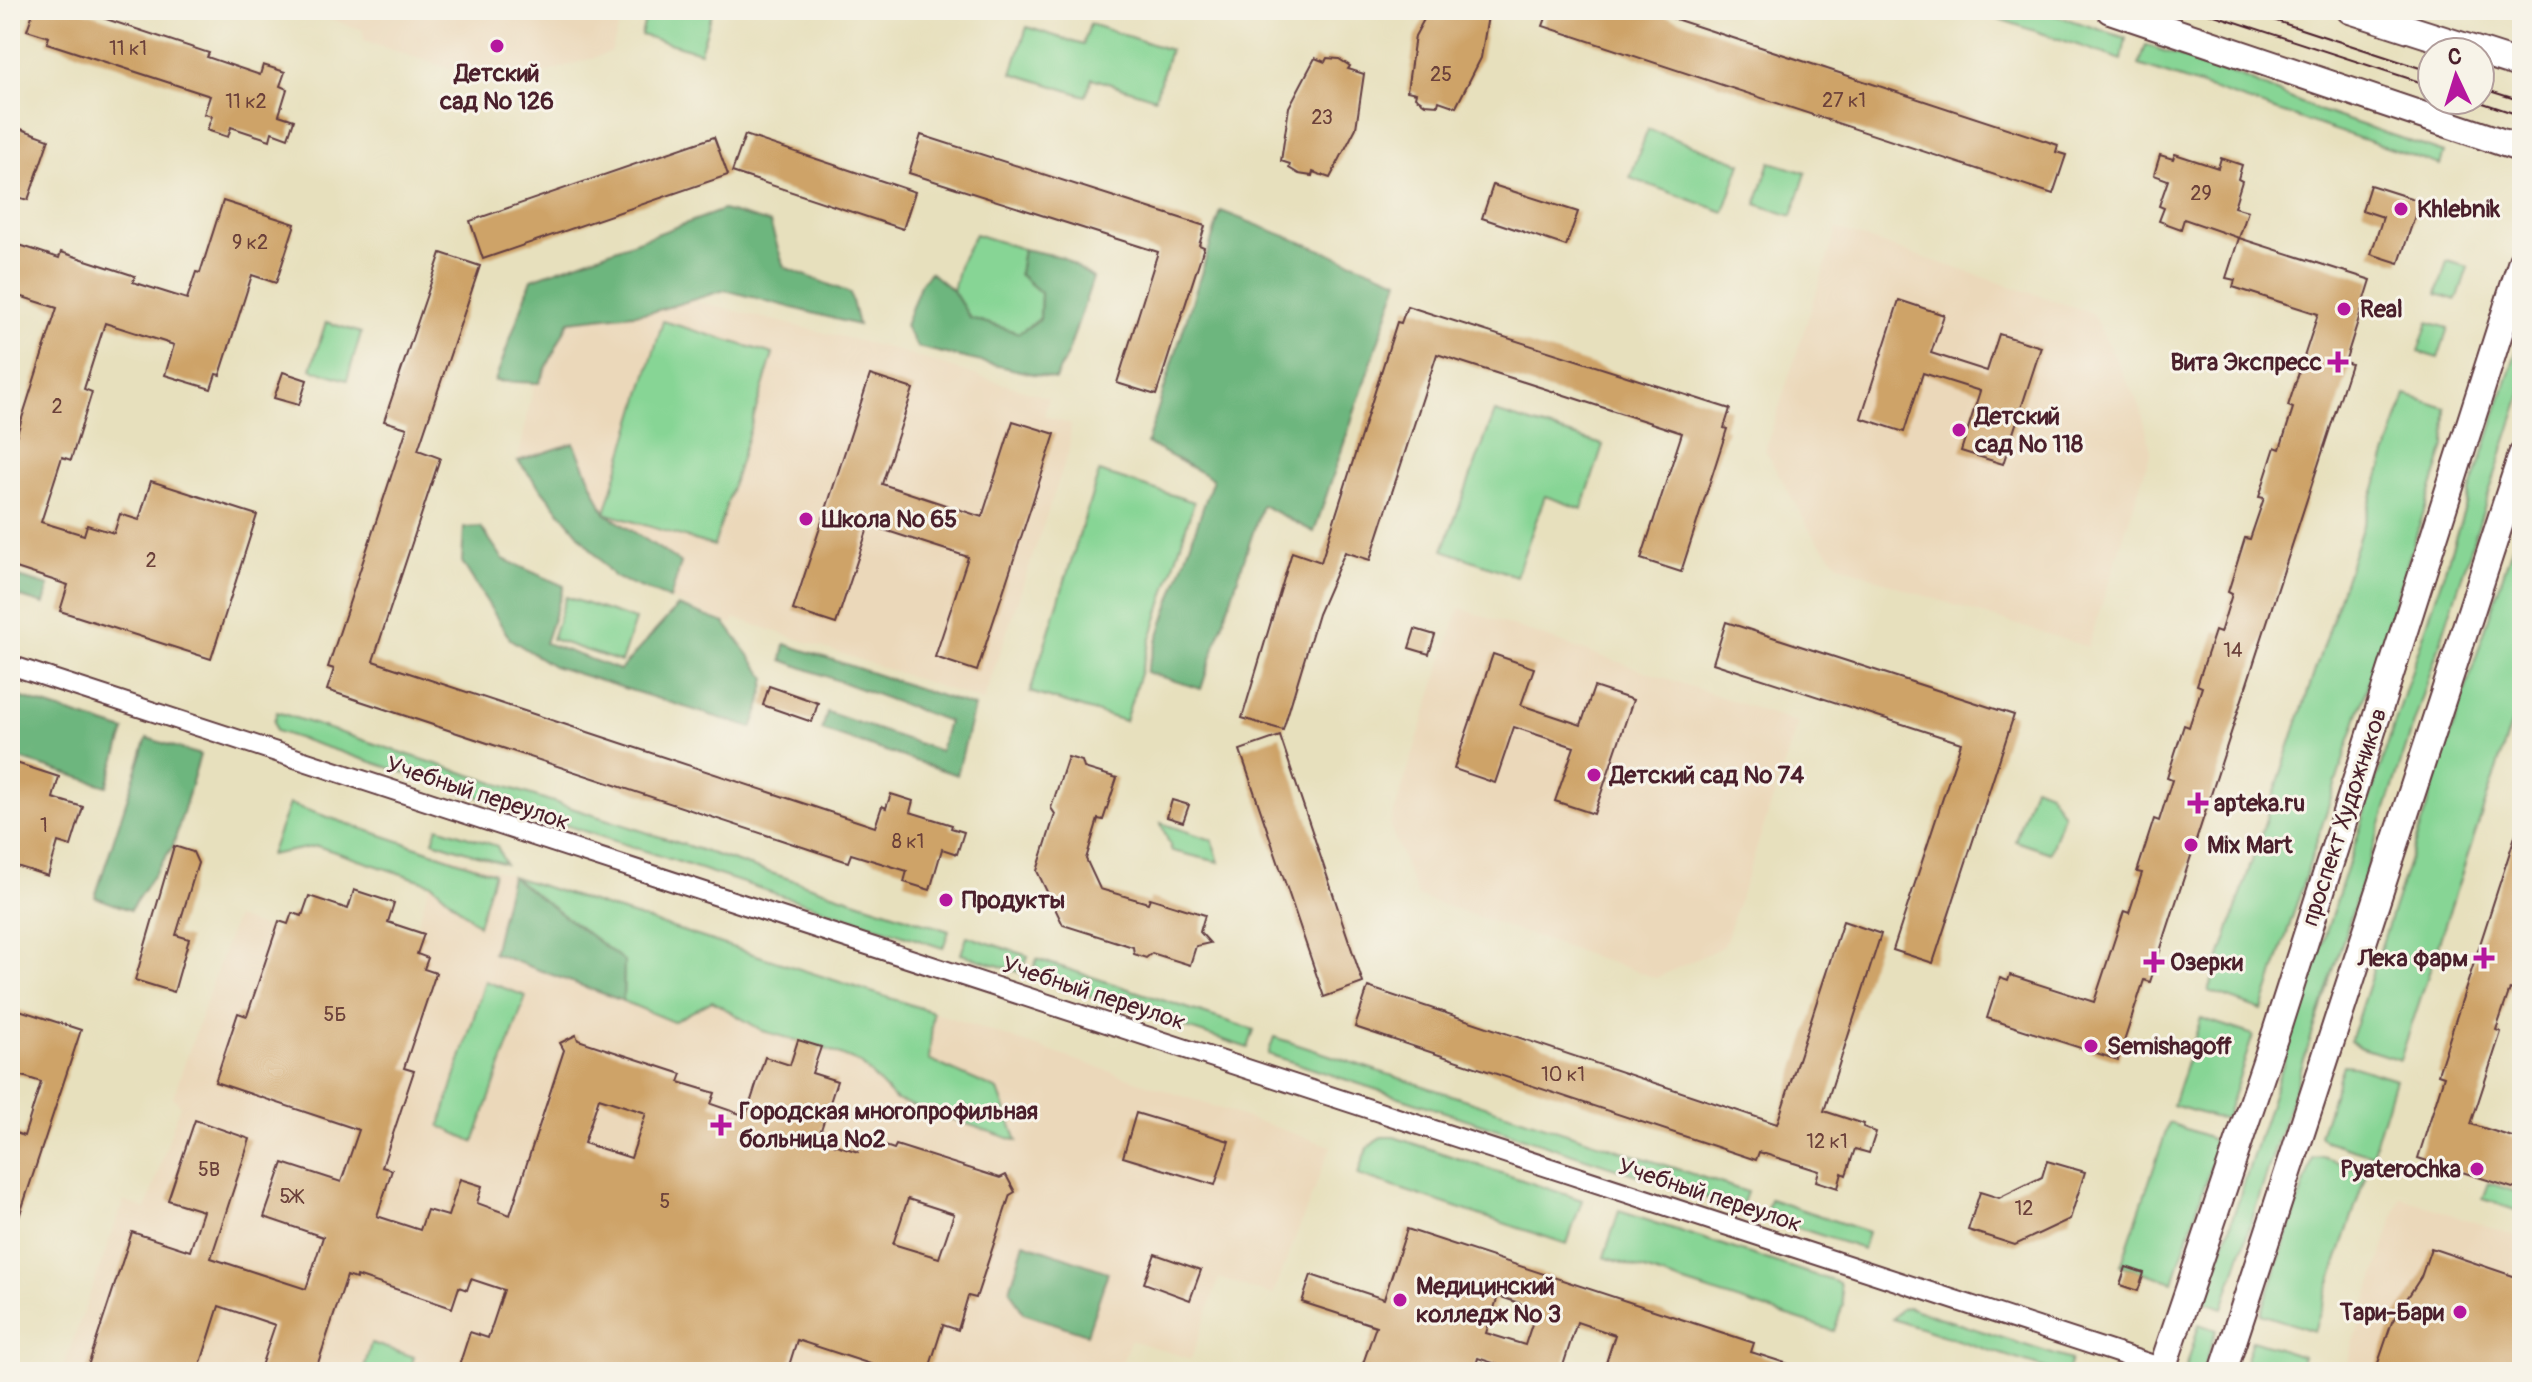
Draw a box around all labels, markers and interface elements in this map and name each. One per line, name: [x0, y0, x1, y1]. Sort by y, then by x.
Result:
house number: 11 к1: [109, 36, 147, 61]
north arrow: [2416, 36, 2496, 116]
marker: Детский сад № 126: [488, 37, 506, 55]
text: С: [2447, 43, 2463, 71]
place label: Детский сад № 126: [439, 59, 554, 116]
house number: 25: [1430, 62, 1452, 87]
house number: 27 к1: [1822, 88, 1866, 113]
house number: 11 к2: [225, 89, 267, 114]
house number: 23: [1311, 105, 1333, 130]
house number: 29: [2190, 181, 2212, 206]
place label: Khlebnik: [2417, 195, 2501, 224]
marker: Khlebnik: [2392, 200, 2410, 218]
house number: 9 к2: [232, 230, 268, 255]
place label: Real: [2360, 295, 2403, 324]
marker: Real: [2335, 300, 2353, 318]
place label: Вита Экспресс: [2171, 348, 2322, 377]
marker: Вита Экспресс: [2329, 353, 2347, 371]
house number: 2: [51, 394, 63, 419]
place label: Детский сад № 118: [1973, 402, 2083, 459]
marker: Детский сад № 118: [1950, 421, 1968, 439]
place label: Школа № 65: [821, 505, 957, 534]
marker: Школа № 65: [797, 510, 815, 528]
house number: 2: [145, 548, 157, 573]
house number: 14: [2223, 638, 2243, 663]
street label: проспект Художников: [2295, 704, 2393, 930]
street label: Учебный переулок: [382, 750, 573, 837]
place label: Детский сад № 74: [1608, 761, 1804, 790]
marker: Детский сад № 74: [1585, 766, 1603, 784]
place label: apteka.ru: [2214, 789, 2305, 818]
marker: apteka.ru: [2189, 794, 2207, 812]
house number: 1: [40, 813, 48, 838]
house number: 8 к1: [892, 829, 924, 854]
place label: Mix Mart: [2207, 831, 2294, 860]
marker: Mix Mart: [2182, 836, 2200, 854]
place label: Продукты: [962, 886, 1065, 915]
marker: Продукты: [937, 891, 955, 909]
place label: Лека фарм: [2357, 944, 2468, 973]
place label: Озерки: [2170, 948, 2243, 977]
marker: Лека фарм: [2475, 949, 2493, 967]
street label: Учебный переулок: [998, 950, 1189, 1037]
marker: Озерки: [2145, 953, 2163, 971]
house number: 5Б: [324, 1002, 346, 1027]
place label: Semishagoff: [2107, 1032, 2232, 1061]
marker: Semishagoff: [2082, 1037, 2100, 1055]
house number: 10 к1: [1541, 1062, 1585, 1087]
place label: Городская многопрофильная больница №2: [739, 1097, 1038, 1154]
marker: Городская многопрофильная больница №2: [710, 1114, 732, 1136]
house number: 12 к1: [1806, 1129, 1848, 1154]
street label: Учебный переулок: [1614, 1152, 1805, 1239]
place label: Pyaterochka: [2340, 1155, 2461, 1184]
house number: 5В: [198, 1157, 220, 1182]
marker: Pyaterochka: [2468, 1160, 2486, 1178]
house number: 5Ж: [280, 1184, 304, 1209]
house number: 5: [660, 1189, 670, 1214]
house number: 12: [2015, 1196, 2034, 1221]
place label: Медицинский колледж № 3: [1416, 1272, 1561, 1329]
marker: Медицинский колледж № 3: [1391, 1291, 1409, 1309]
place label: Тари-Бари: [2339, 1298, 2444, 1327]
marker: Тари-Бари: [2451, 1303, 2469, 1321]

